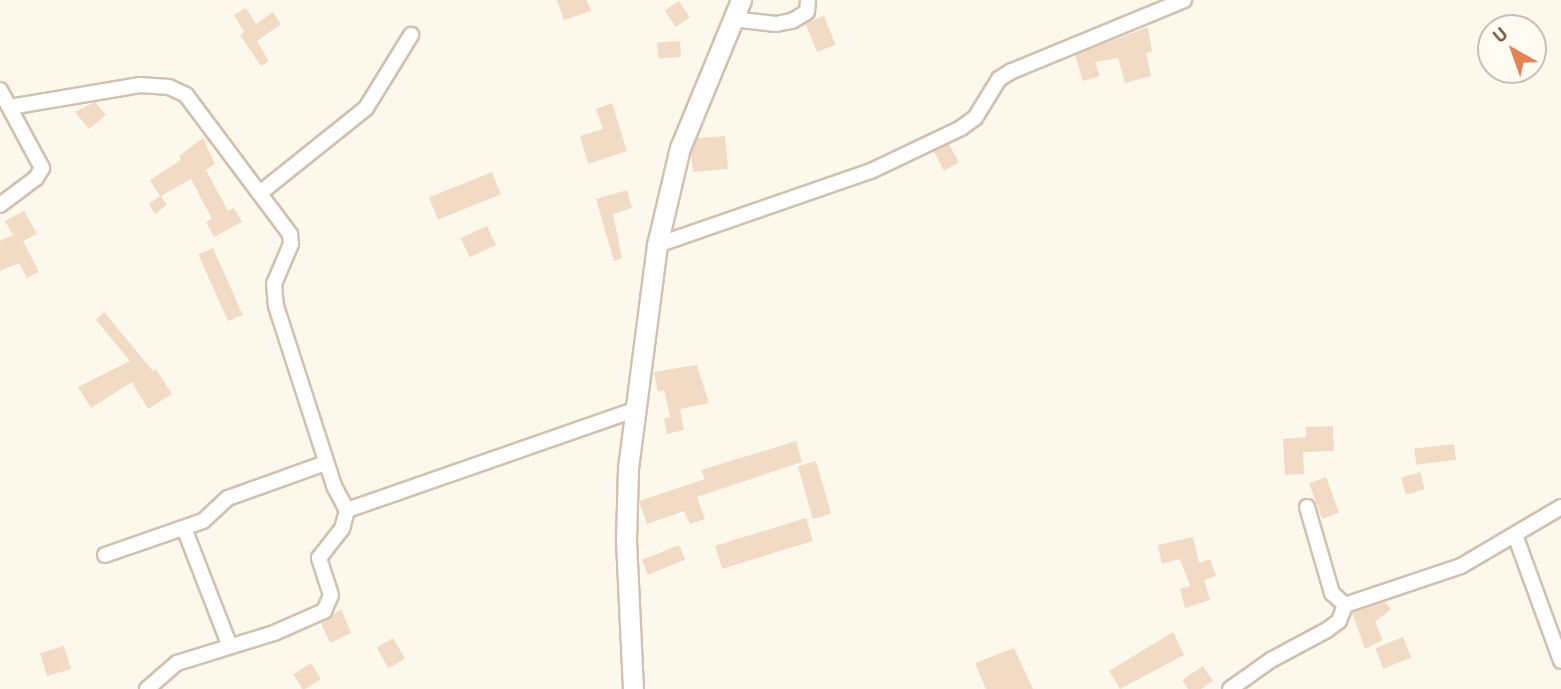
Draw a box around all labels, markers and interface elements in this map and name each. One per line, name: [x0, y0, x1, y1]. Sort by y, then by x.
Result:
north arrow: [1477, 14, 1547, 84]
text: U: [1485, 19, 1514, 49]

